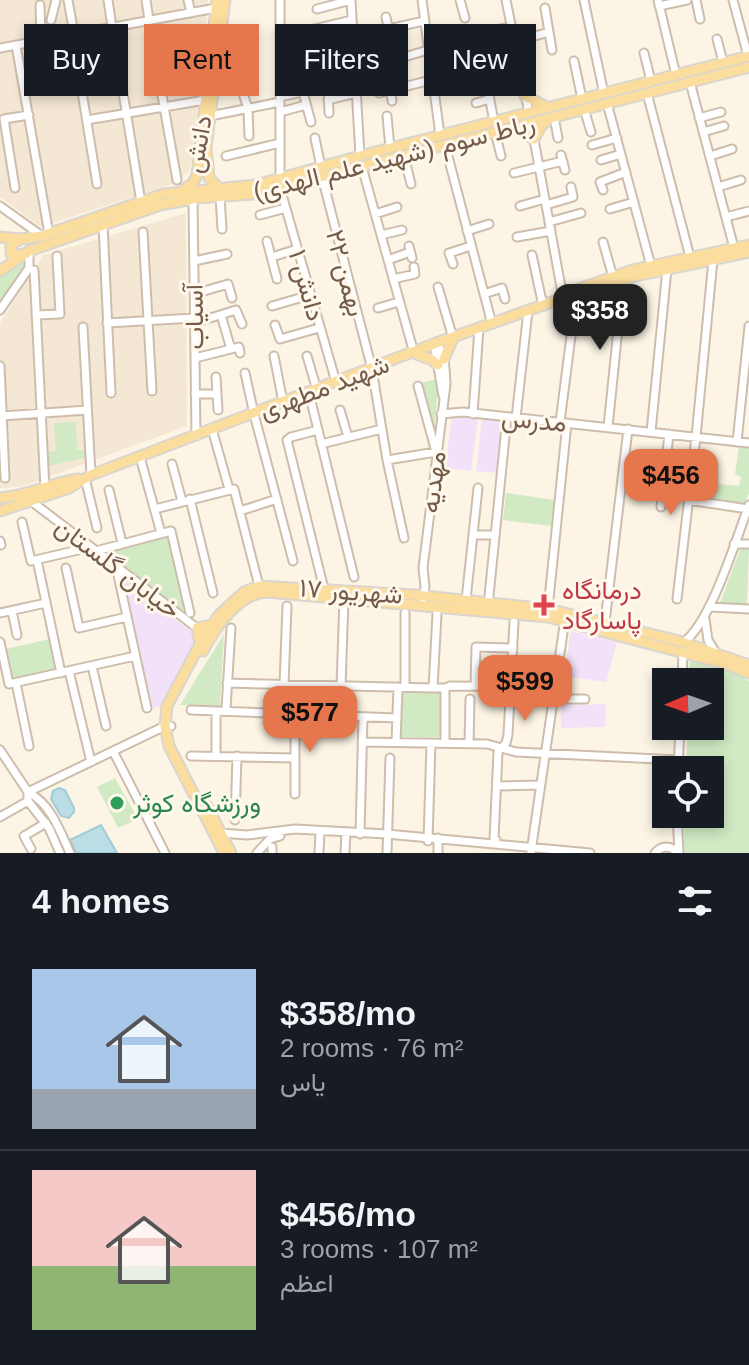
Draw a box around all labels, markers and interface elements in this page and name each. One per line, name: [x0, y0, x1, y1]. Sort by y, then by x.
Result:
chip: Buy: [24, 24, 128, 96]
chip: Rent: [144, 24, 259, 96]
chip: Filters: [275, 24, 408, 96]
chip: New: [424, 24, 536, 96]
street label: رباط سوم (شهید علم الهدی): [250, 107, 539, 208]
street label: دانش: [178, 113, 219, 175]
street label: ۲۲ بهمن: [319, 226, 372, 320]
street label: دانش ۱: [282, 246, 331, 324]
street label: آسیاب: [178, 282, 210, 350]
pin: $358: [553, 284, 647, 352]
text: $358: [571, 295, 629, 325]
street label: شهید مطهری: [255, 349, 394, 426]
street label: مدرس: [500, 402, 568, 439]
street label: مهدیه: [414, 449, 453, 515]
pin: $456: [624, 449, 718, 517]
text: $456: [642, 460, 700, 490]
street label: خیابان گلستان: [49, 511, 187, 625]
street label: ۱۷ شهریور: [298, 572, 404, 611]
place label: درمانگاه پاسارگاد: [562, 575, 642, 638]
marker: درمانگاه پاسارگاد: [533, 594, 555, 616]
pin: $599: [478, 655, 572, 723]
text: $599: [496, 666, 554, 696]
north arrow: [652, 668, 724, 740]
map controls: [652, 668, 724, 828]
pin: $577: [263, 686, 357, 754]
text: $577: [281, 697, 339, 727]
button: locate: [652, 756, 724, 828]
place label: ورزشگاه کوثر: [132, 788, 261, 819]
marker: ورزشگاه کوثر: [108, 794, 126, 812]
icon: filters: [673, 879, 717, 923]
text: 4 homes: [32, 882, 170, 920]
text: $358/mo: [280, 994, 416, 1032]
icon: home: [96, 1001, 192, 1097]
text: 2 rooms · 76 m²: [280, 1033, 464, 1063]
text: یاس: [280, 1067, 326, 1097]
text: $456/mo: [280, 1195, 416, 1233]
icon: home: [96, 1202, 192, 1298]
text: 3 rooms · 107 m²: [280, 1234, 478, 1264]
text: اعظم: [280, 1268, 334, 1298]

